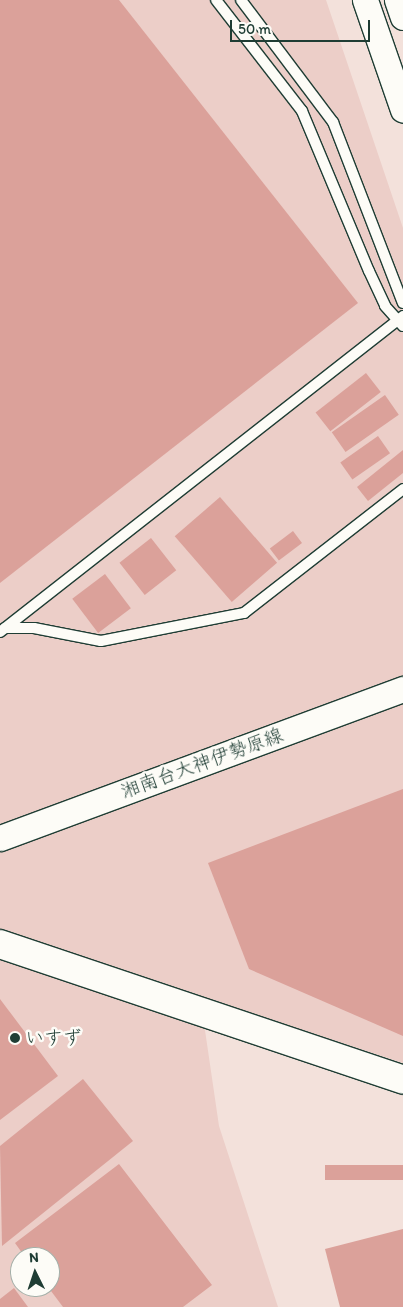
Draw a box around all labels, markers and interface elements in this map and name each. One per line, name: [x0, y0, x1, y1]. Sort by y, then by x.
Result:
scale bar: [233, 10, 373, 42]
text: 50 m: [238, 20, 271, 38]
street label: 湘南台大神伊勢原線: [118, 723, 286, 803]
place label: いすず: [25, 1027, 82, 1049]
marker: いすず: [9, 1032, 21, 1044]
north arrow: [10, 1247, 60, 1297]
text: N: [29, 1249, 39, 1266]

